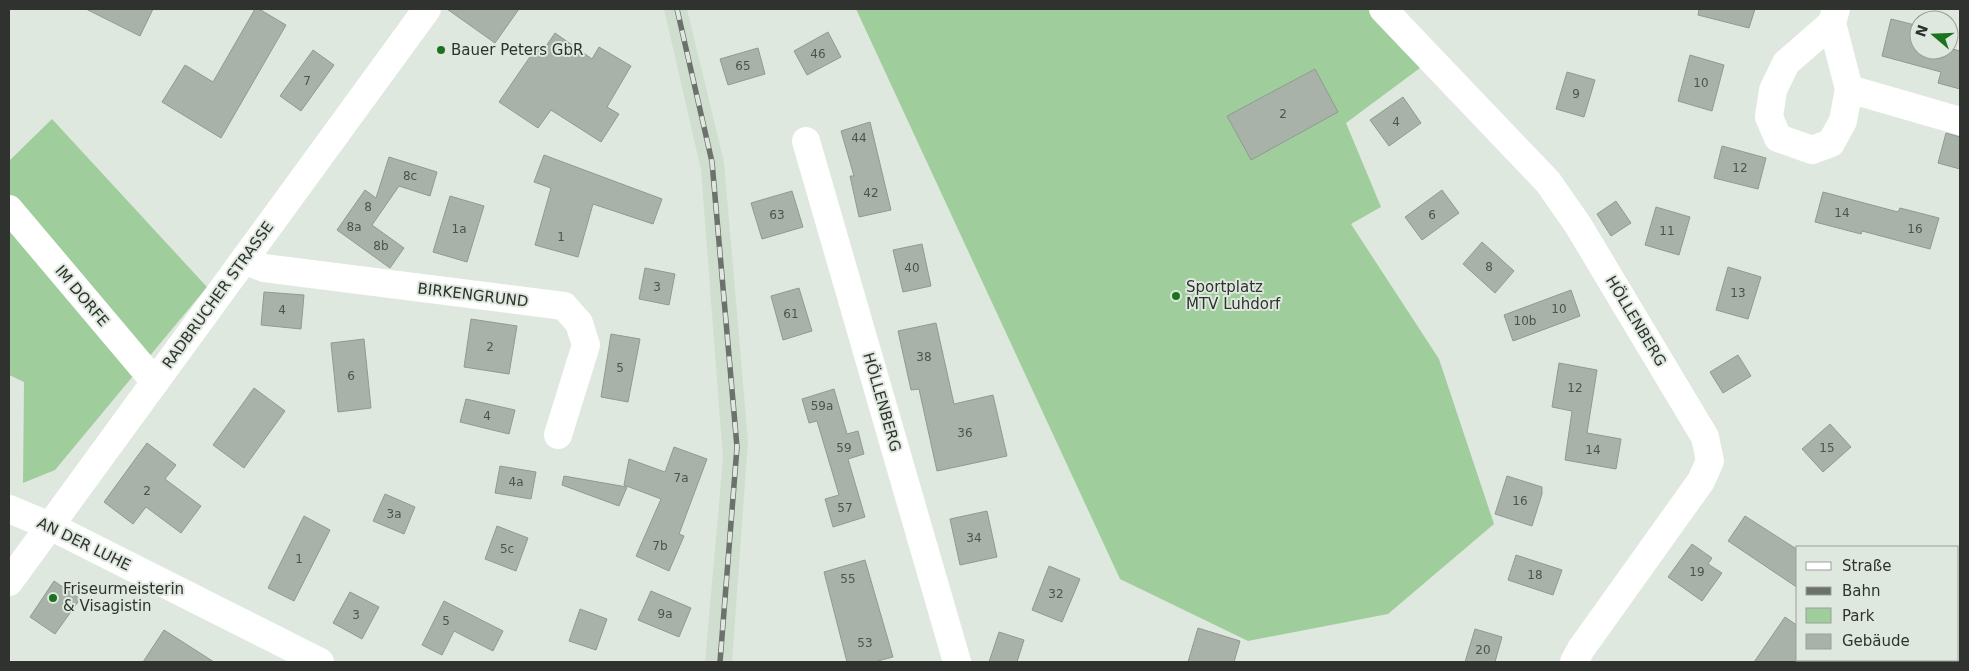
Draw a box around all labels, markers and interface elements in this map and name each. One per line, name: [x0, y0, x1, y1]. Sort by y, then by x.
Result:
north arrow: [1909, 10, 1959, 60]
text: N: [1912, 23, 1931, 39]
place label: Bauer Peters GbR: [451, 41, 583, 59]
marker: Bauer Peters GbR: [435, 44, 447, 56]
house number: 46: [810, 47, 826, 61]
house number: 65: [735, 59, 751, 73]
house number: 7: [303, 74, 311, 88]
house number: 10: [1693, 76, 1709, 90]
house number: 9: [1572, 87, 1580, 101]
house number: 2: [1279, 107, 1287, 121]
house number: 4: [1392, 115, 1400, 129]
house number: 44: [851, 131, 867, 145]
house number: 12: [1732, 161, 1748, 175]
house number: 8c: [403, 169, 417, 183]
house number: 42: [863, 186, 879, 200]
house number: 8: [364, 200, 372, 214]
house number: 14: [1834, 206, 1850, 220]
house number: 63: [769, 208, 785, 222]
house number: 6: [1428, 208, 1436, 222]
street label: RADBRUCHER STRASSE: [159, 218, 277, 372]
house number: 8a: [347, 220, 362, 234]
house number: 1a: [452, 222, 467, 236]
house number: 16: [1907, 222, 1923, 236]
house number: 11: [1659, 224, 1675, 238]
house number: 1: [557, 230, 565, 244]
house number: 8b: [373, 239, 389, 253]
house number: 8: [1485, 260, 1493, 274]
house number: 40: [904, 261, 920, 275]
street label: IM DORFE: [51, 262, 113, 330]
street label: HÖLLENBERG: [1602, 272, 1671, 369]
place label: Sportplatz MTV Luhdorf: [1186, 278, 1281, 313]
street label: BIRKENGRUND: [417, 279, 529, 311]
house number: 3: [653, 280, 661, 294]
house number: 13: [1730, 286, 1746, 300]
marker: Sportplatz MTV Luhdorf: [1170, 290, 1182, 302]
house number: 10: [1551, 302, 1567, 316]
house number: 4: [278, 303, 286, 317]
house number: 61: [783, 307, 799, 321]
house number: 10b: [1514, 314, 1536, 328]
house number: 2: [486, 340, 494, 354]
street label: HÖLLENBERG: [859, 350, 906, 454]
house number: 38: [916, 350, 932, 364]
house number: 5: [616, 361, 624, 375]
house number: 6: [347, 369, 355, 383]
house number: 12: [1567, 381, 1583, 395]
house number: 59a: [811, 399, 833, 413]
house number: 4: [483, 409, 491, 423]
house number: 36: [957, 426, 973, 440]
house number: 59: [836, 441, 852, 455]
house number: 15: [1819, 441, 1835, 455]
house number: 14: [1585, 443, 1601, 457]
house number: 7a: [674, 471, 689, 485]
house number: 4a: [509, 475, 524, 489]
house number: 2: [143, 484, 151, 498]
house number: 16: [1512, 494, 1528, 508]
house number: 57: [837, 501, 853, 515]
house number: 3a: [387, 507, 402, 521]
street label: AN DER LUHE: [34, 514, 134, 574]
house number: 34: [966, 531, 982, 545]
house number: 7b: [652, 539, 668, 553]
house number: 5c: [500, 542, 514, 556]
legend: [1796, 546, 1959, 661]
house number: 1: [295, 552, 303, 566]
text: Straße: [1842, 557, 1891, 575]
house number: 19: [1689, 565, 1705, 579]
house number: 18: [1527, 568, 1543, 582]
house number: 55: [840, 572, 856, 586]
place label: Friseurmeisterin & Visagistin: [63, 580, 184, 615]
text: Bahn: [1842, 582, 1881, 600]
house number: 32: [1048, 587, 1064, 601]
marker: Friseurmeisterin & Visagistin: [47, 592, 59, 604]
house number: 9a: [658, 607, 673, 621]
text: Park: [1842, 607, 1875, 625]
house number: 3: [352, 608, 360, 622]
house number: 5: [442, 614, 450, 628]
text: Gebäude: [1842, 632, 1910, 650]
house number: 53: [857, 636, 873, 650]
house number: 20: [1475, 643, 1491, 657]

